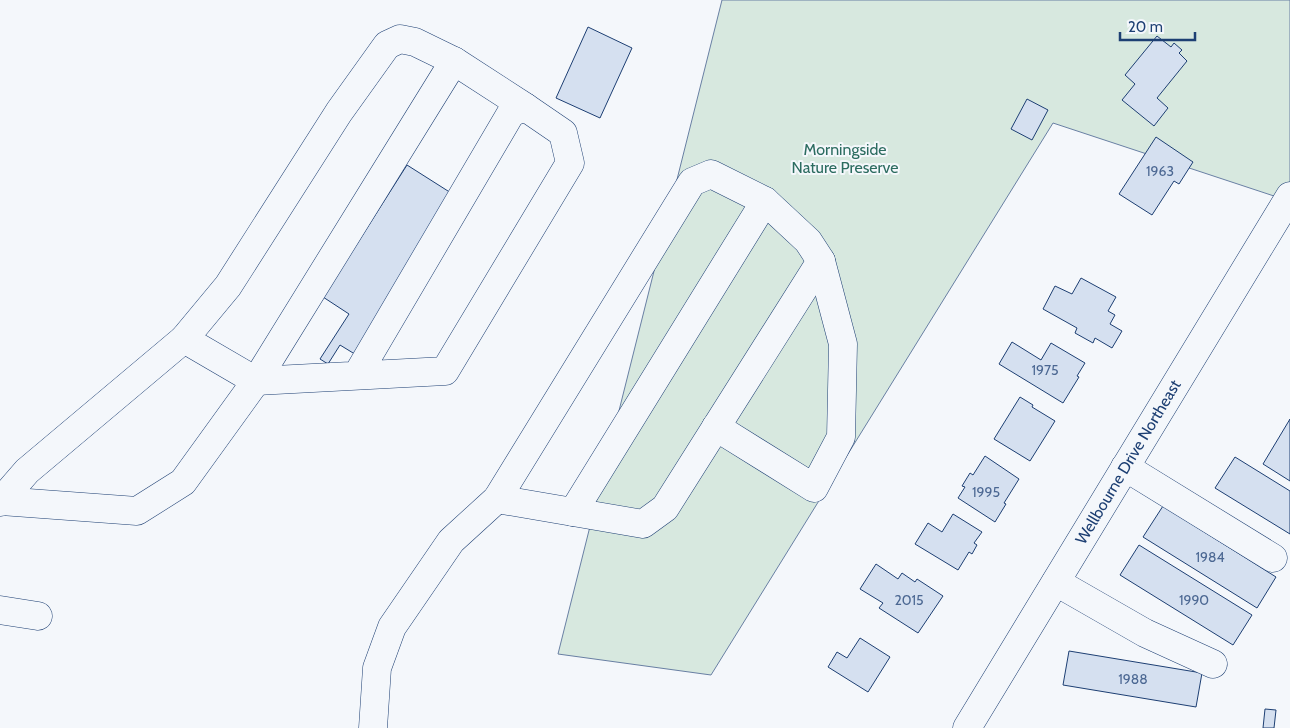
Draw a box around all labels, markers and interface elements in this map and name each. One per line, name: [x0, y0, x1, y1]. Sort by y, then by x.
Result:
scale bar: [1120, 10, 1195, 42]
text: 20 m: [1128, 18, 1163, 36]
park label: Morningside Nature Preserve: [792, 140, 898, 177]
house number: 1963: [1146, 162, 1174, 180]
house number: 1975: [1031, 361, 1059, 379]
street label: Wellbourne Drive Northeast: [1071, 376, 1185, 548]
house number: 1995: [972, 483, 1000, 501]
house number: 1984: [1195, 548, 1225, 566]
house number: 2015: [894, 591, 924, 609]
house number: 1990: [1179, 591, 1209, 609]
house number: 1988: [1118, 670, 1148, 688]

